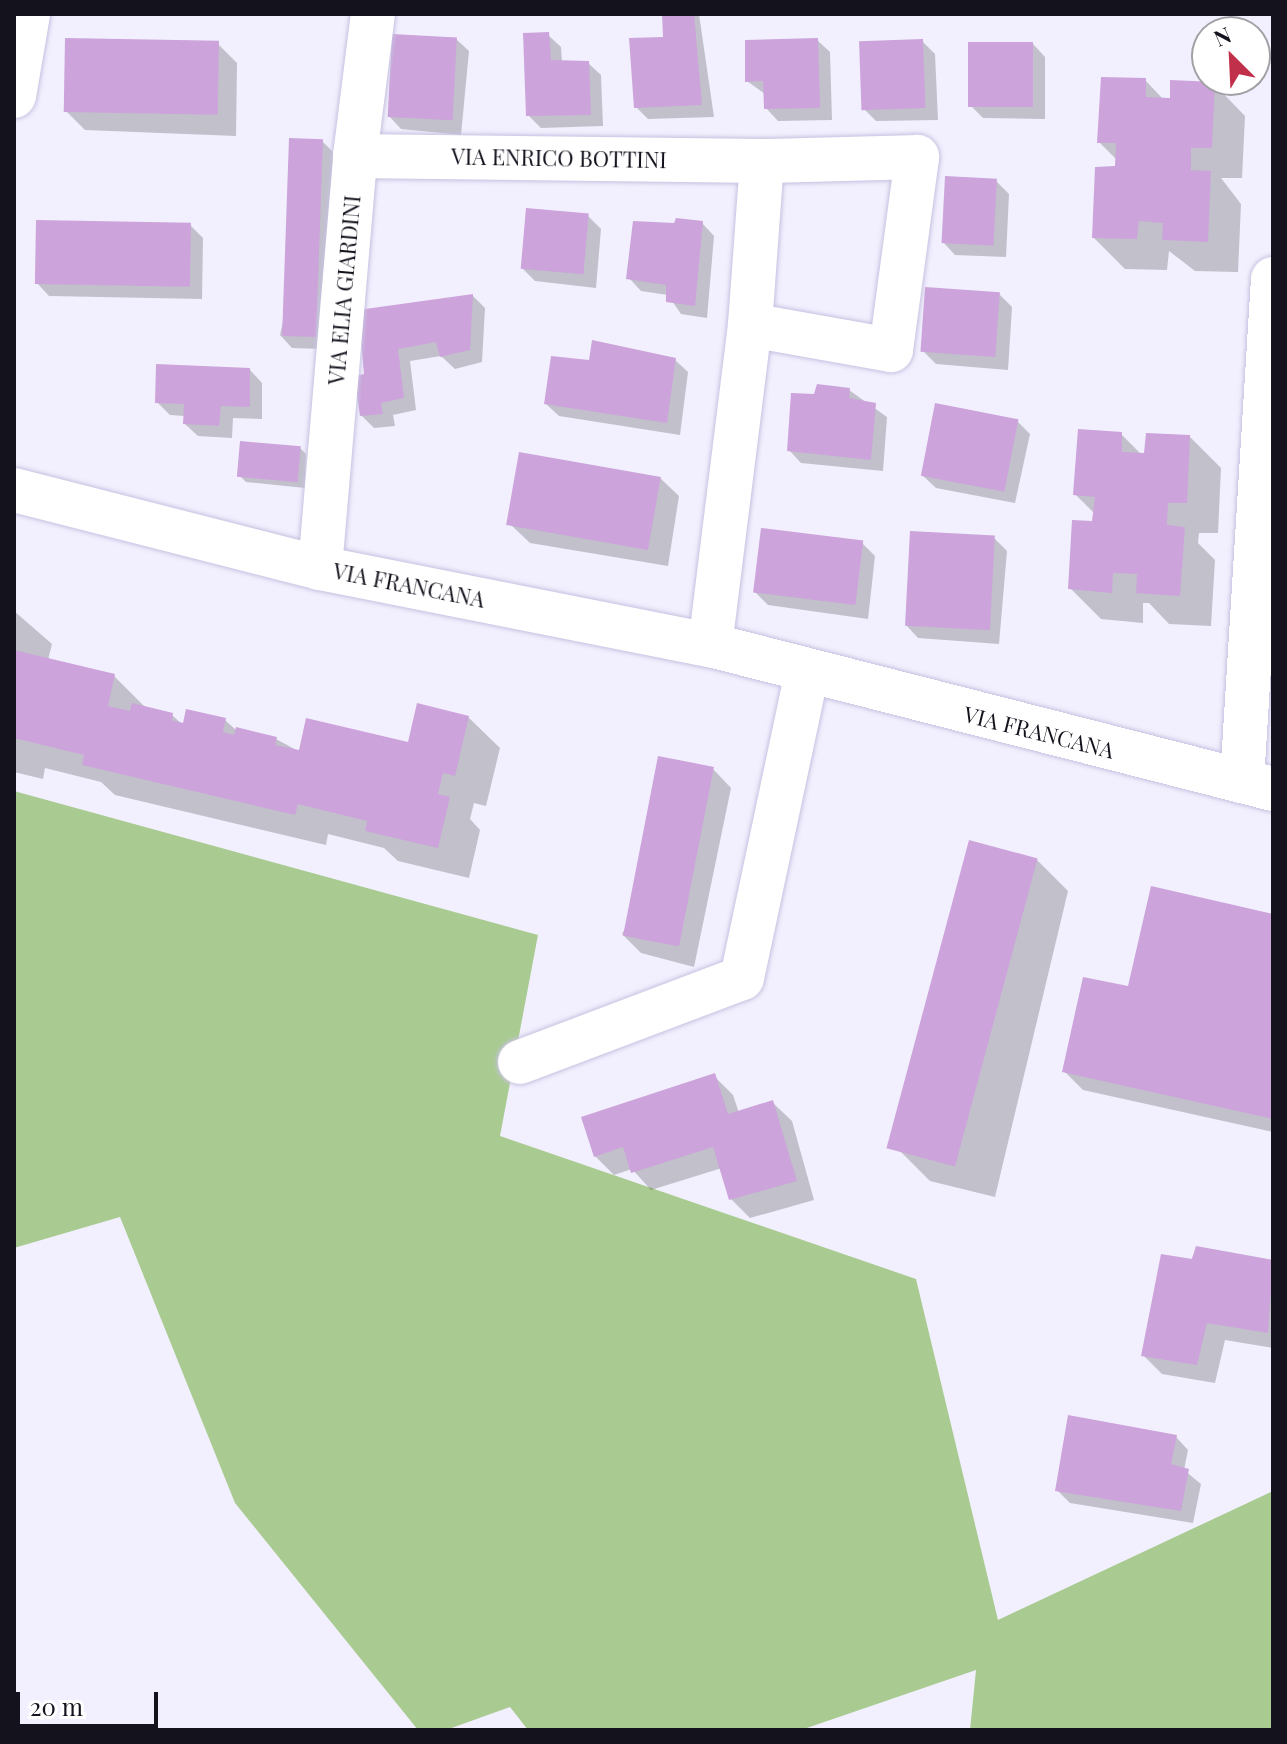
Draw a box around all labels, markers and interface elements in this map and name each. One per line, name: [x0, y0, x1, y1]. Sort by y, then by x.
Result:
north arrow: [1191, 16, 1271, 96]
text: N: [1209, 19, 1235, 53]
street label: VIA ENRICO BOTTINI: [451, 143, 667, 173]
street label: VIA ELIA GIARDINI: [323, 194, 365, 386]
street label: VIA FRANCANA: [331, 557, 487, 613]
street label: VIA FRANCANA: [961, 701, 1117, 763]
scale bar: [20, 1676, 162, 1726]
text: 20 m: [30, 1690, 83, 1722]

